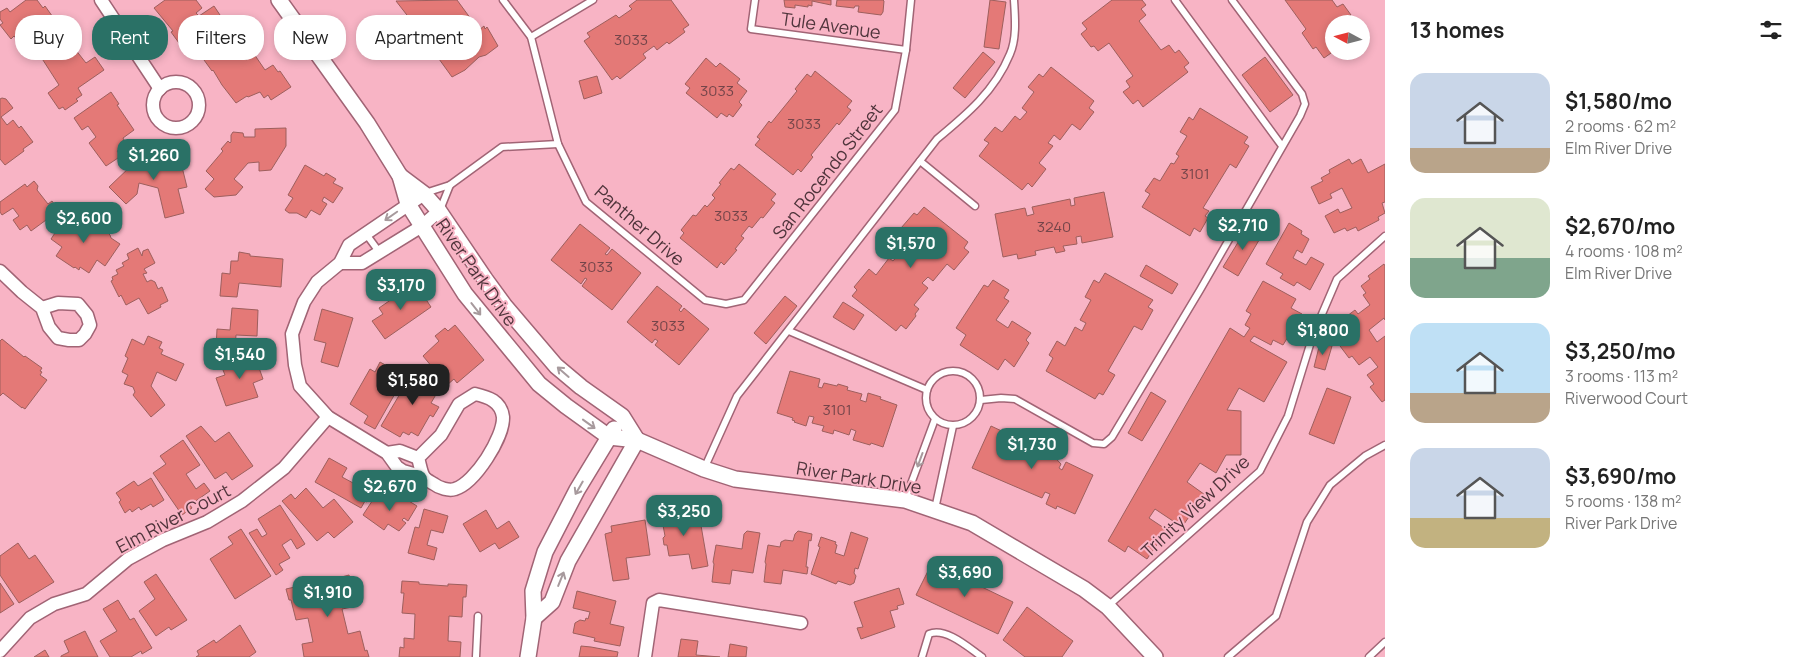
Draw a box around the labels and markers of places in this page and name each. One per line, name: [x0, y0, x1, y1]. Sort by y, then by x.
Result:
pin: $1,260: [113, 138, 195, 181]
pin: $2,600: [43, 202, 125, 244]
pin: $2,710: [1202, 208, 1284, 251]
pin: $1,570: [870, 226, 952, 269]
pin: $3,170: [360, 268, 442, 311]
pin: $1,800: [1282, 314, 1364, 356]
pin: $1,540: [199, 338, 281, 380]
pin: $1,580: [372, 364, 454, 406]
pin: $1,730: [991, 428, 1073, 470]
pin: $2,670: [349, 470, 431, 512]
pin: $3,250: [643, 494, 725, 537]
pin: $3,690: [924, 556, 1006, 598]
pin: $1,910: [287, 576, 369, 618]

